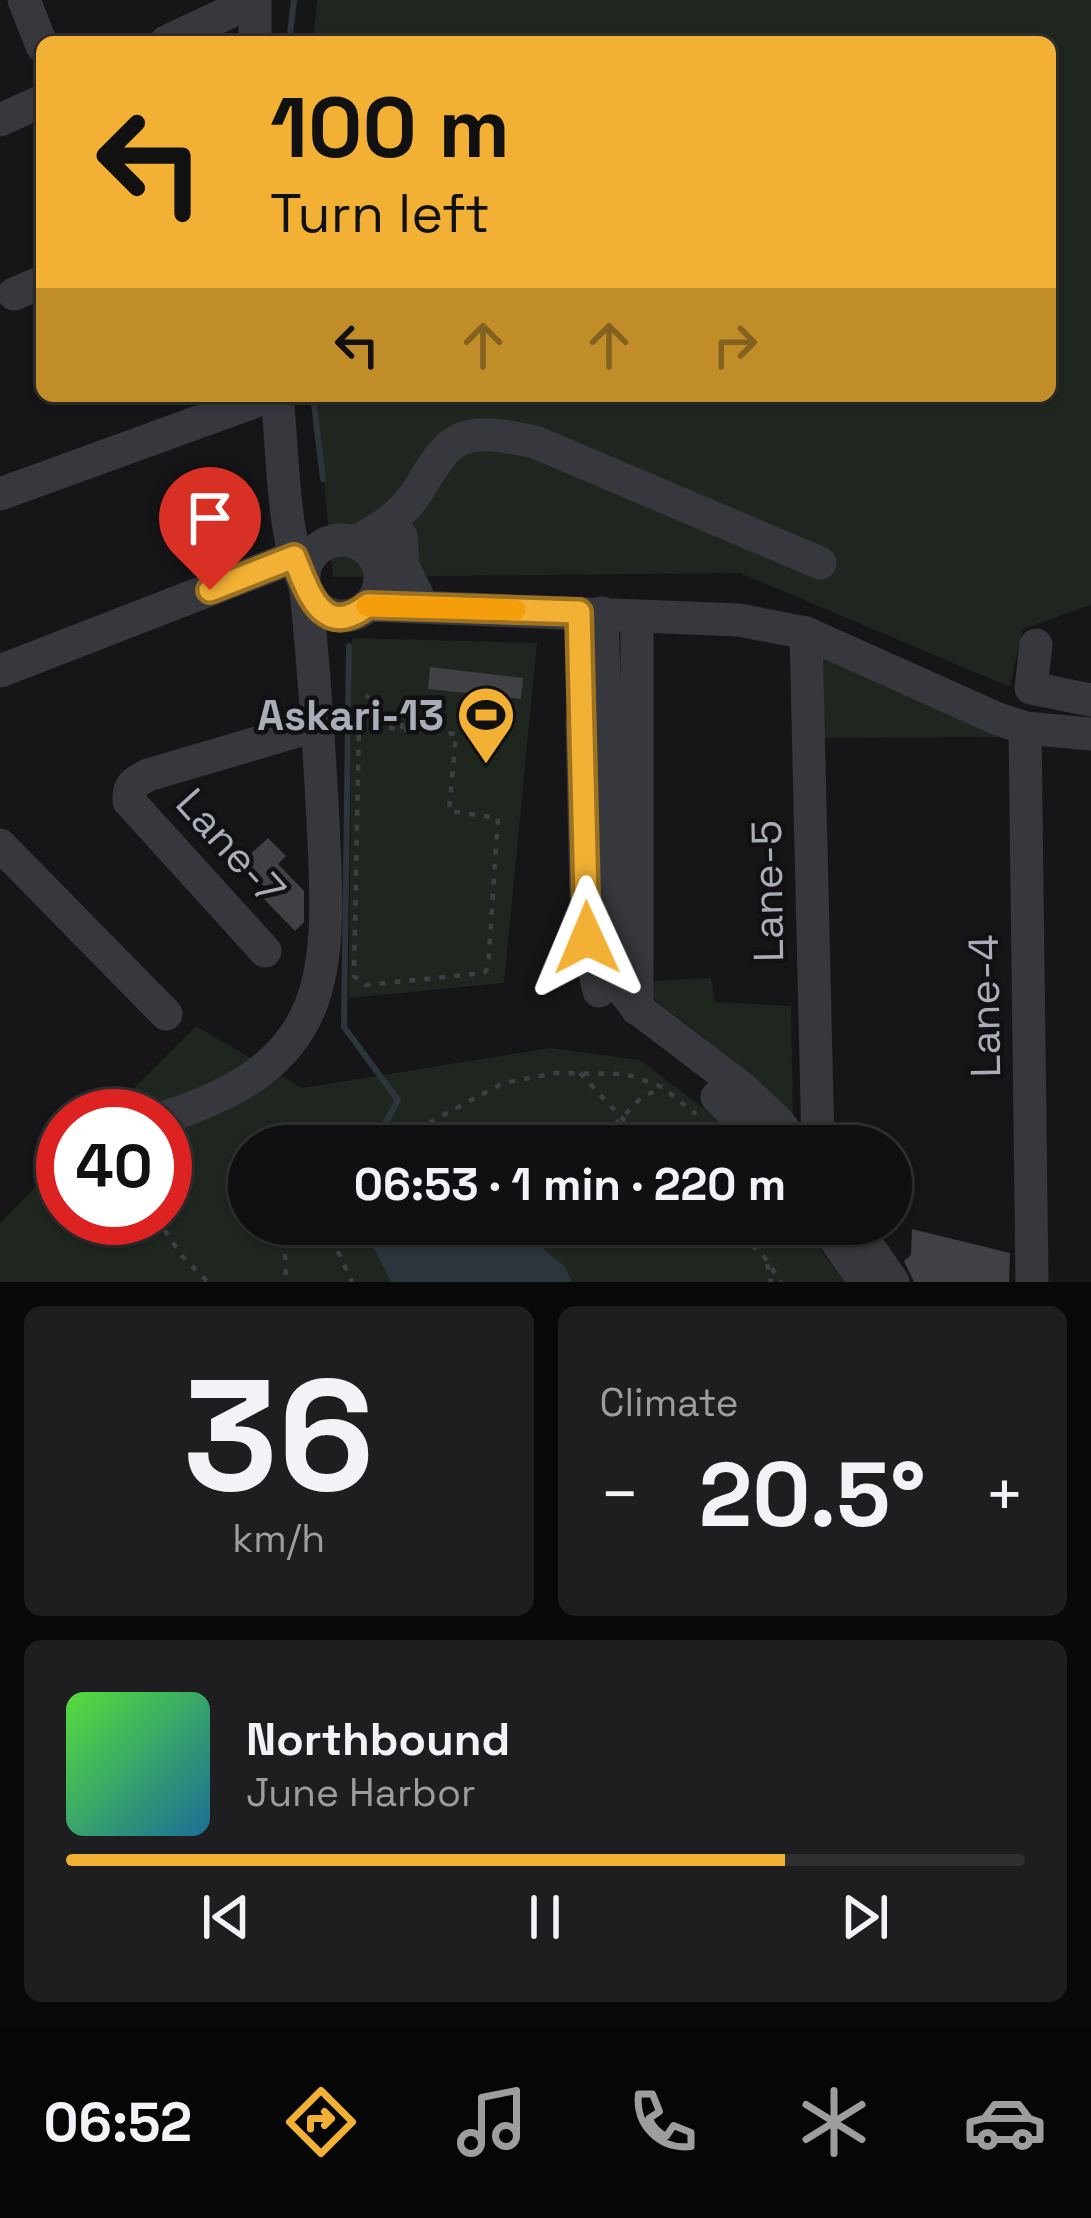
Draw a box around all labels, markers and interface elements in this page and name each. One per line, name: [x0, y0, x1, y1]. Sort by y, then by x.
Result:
text: 100 m: [270, 74, 510, 182]
icon: left: [72, 84, 228, 240]
text: Turn left: [270, 179, 490, 248]
icon: left: [324, 312, 390, 378]
icon: ahead: [450, 312, 516, 378]
icon: ahead: [576, 312, 642, 378]
icon: right: [702, 312, 768, 378]
pin: [159, 467, 261, 590]
icon: arrive: [177, 485, 243, 551]
sports icon: Askari-13: [455, 684, 517, 766]
place label: Askari-13: [257, 689, 444, 742]
street label: Lane-7: [165, 777, 297, 915]
street label: Lane-5: [740, 820, 795, 962]
position arrow: [524, 875, 650, 1001]
street label: Lane-4: [957, 934, 1012, 1078]
speed limit sign: 40: [36, 1089, 192, 1245]
text: 06:53 · 1 min · 220 m: [354, 1156, 786, 1213]
text: 36: [183, 1336, 374, 1536]
text: Climate: [600, 1378, 739, 1427]
text: 20.5°: [699, 1437, 926, 1552]
text: −: [600, 1452, 640, 1536]
text: +: [984, 1452, 1025, 1536]
text: km/h: [232, 1514, 325, 1563]
text: Northbound: [246, 1711, 510, 1768]
text: June Harbor: [246, 1768, 476, 1817]
icon: previous: [193, 1884, 259, 1950]
icon: pause: [512, 1884, 578, 1950]
icon: next: [832, 1884, 898, 1950]
icon: directions: [279, 2080, 363, 2164]
icon: music: [450, 2080, 534, 2164]
icon: phone: [621, 2080, 705, 2164]
icon: climate: [792, 2080, 876, 2164]
icon: car: [963, 2080, 1047, 2164]
text: 06:52: [44, 2088, 192, 2157]

